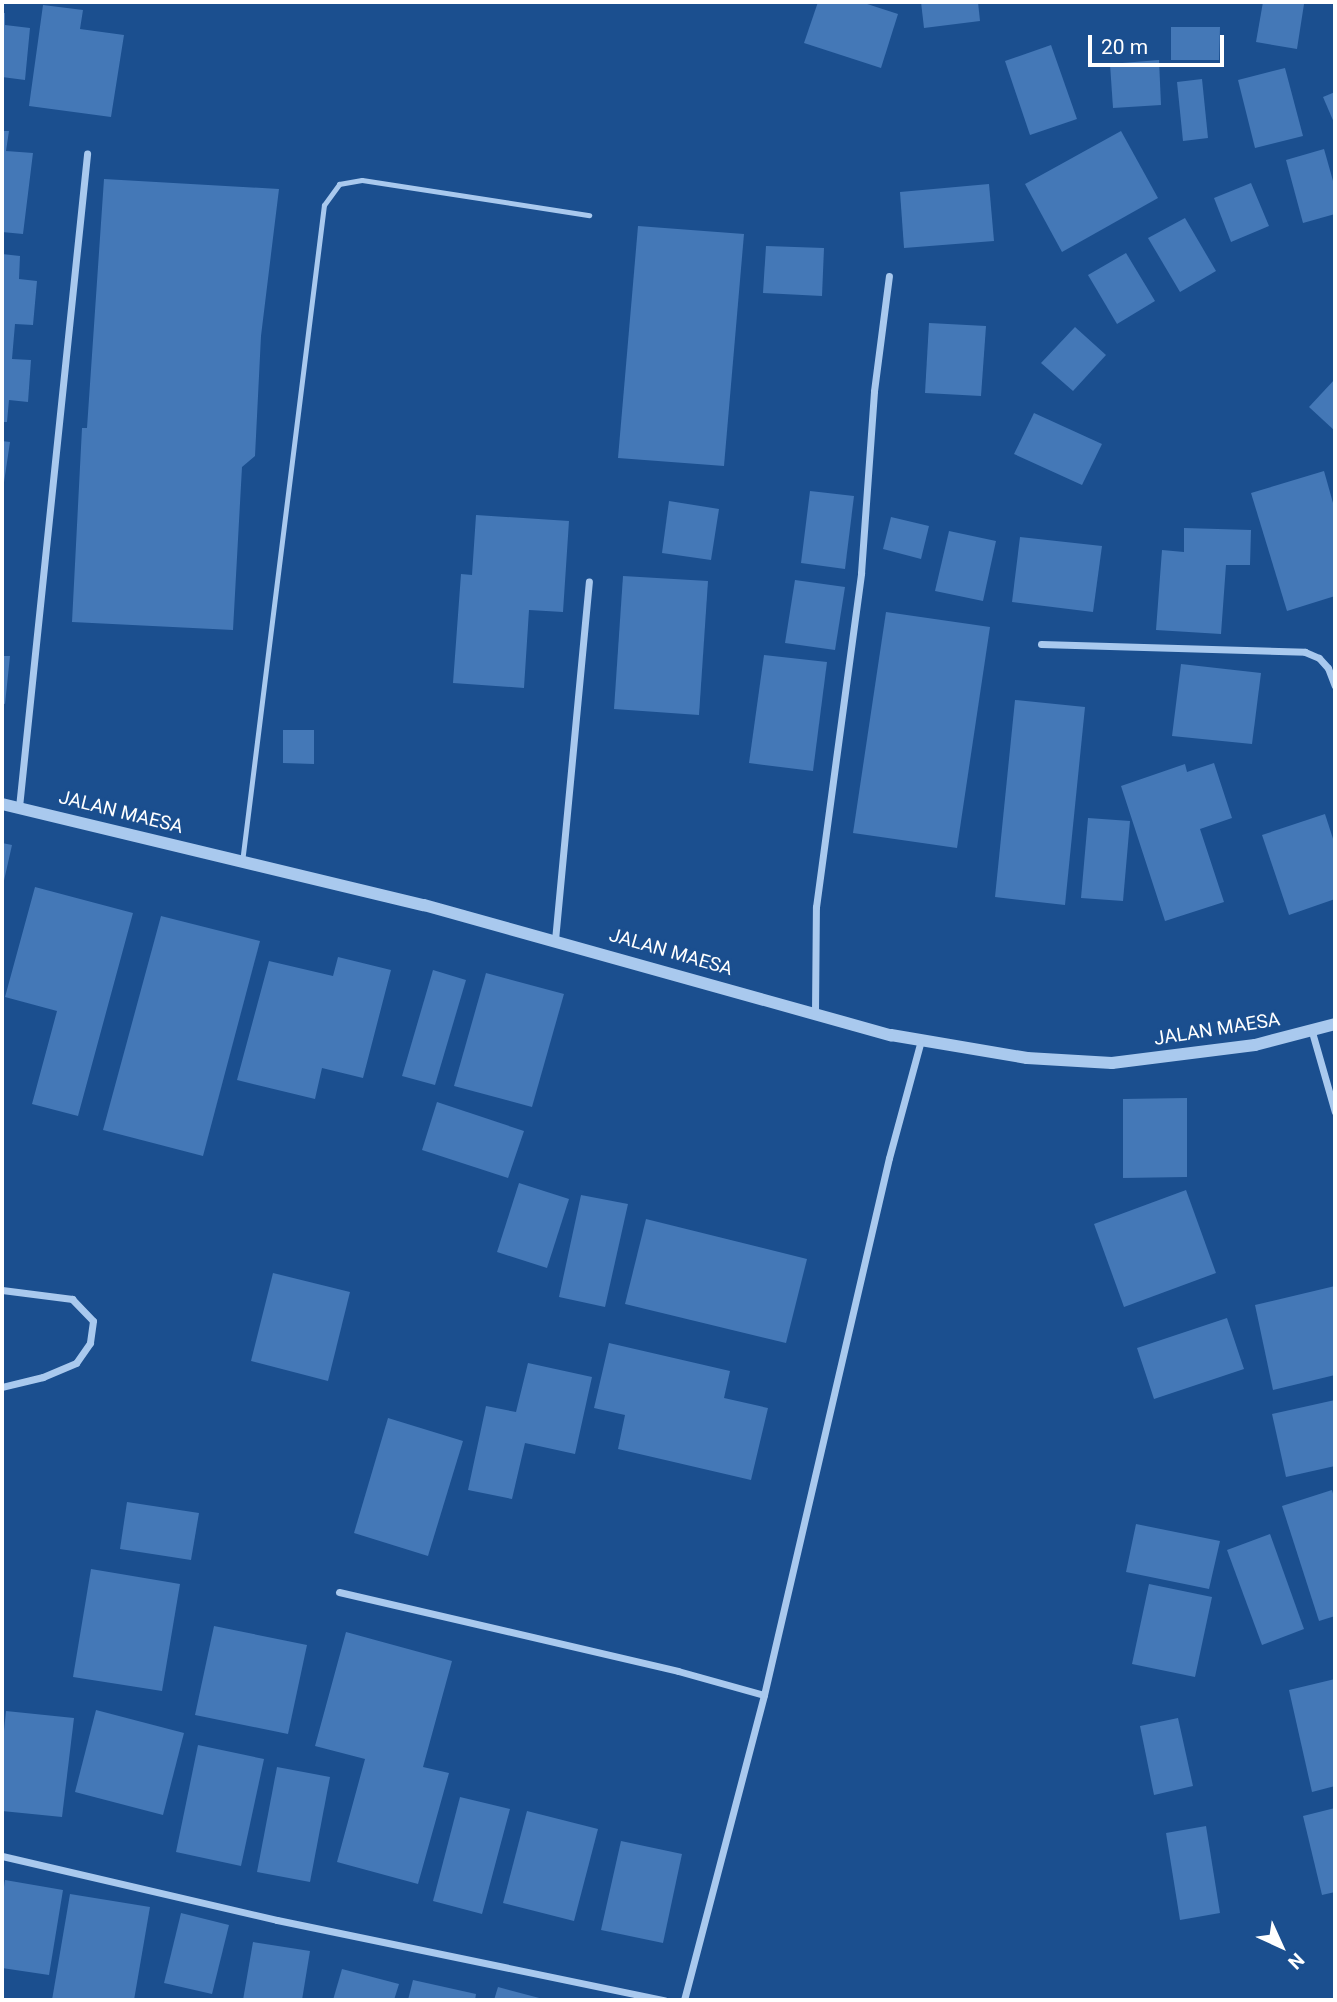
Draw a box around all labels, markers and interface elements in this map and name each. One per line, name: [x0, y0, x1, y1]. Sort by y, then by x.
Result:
scale bar: [1092, 21, 1228, 65]
text: 20 m: [1101, 35, 1148, 59]
street label: JALAN MAESA: [56, 786, 186, 838]
street label: JALAN MAESA: [607, 923, 735, 981]
street label: JALAN MAESA: [1152, 1008, 1282, 1050]
north arrow: [1246, 1911, 1316, 1981]
text: N: [1283, 1948, 1309, 1974]

